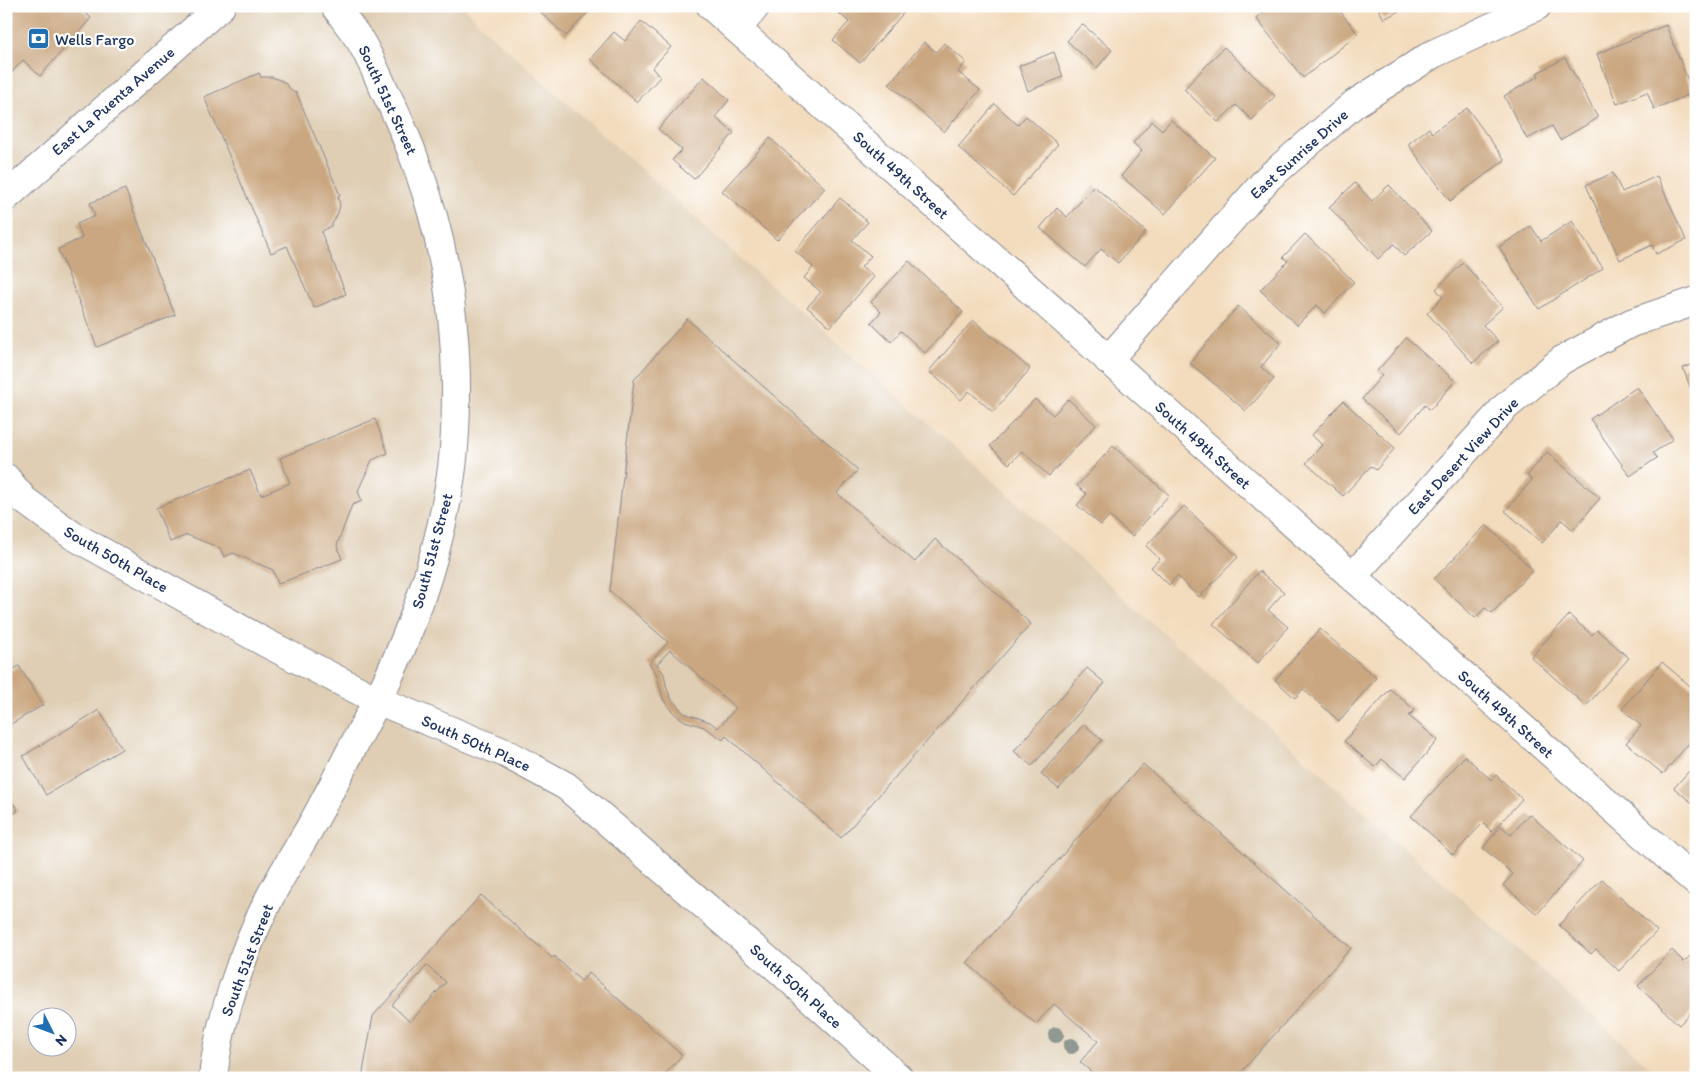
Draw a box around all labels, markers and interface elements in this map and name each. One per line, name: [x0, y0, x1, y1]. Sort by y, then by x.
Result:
bank icon: Wells Fargo: [27, 27, 51, 51]
place label: Wells Fargo: [55, 30, 134, 49]
street label: South 51st Street: [354, 42, 422, 158]
street label: East La Puenta Avenue: [48, 43, 178, 159]
street label: East Sunrise Drive: [1246, 105, 1352, 203]
street label: South 49th Street: [849, 127, 953, 223]
street label: East Desert View Drive: [1403, 393, 1523, 519]
street label: South 49th Street: [1151, 397, 1255, 493]
street label: South 51st Street: [407, 491, 457, 611]
street label: South 50th Place: [60, 521, 172, 597]
street label: South 49th Street: [1454, 666, 1558, 762]
street label: South 50th Place: [419, 710, 533, 776]
street label: South 51st Street: [217, 901, 277, 1019]
street label: South 50th Place: [746, 940, 846, 1032]
north arrow: [28, 1006, 78, 1056]
text: N: [52, 1031, 71, 1050]

